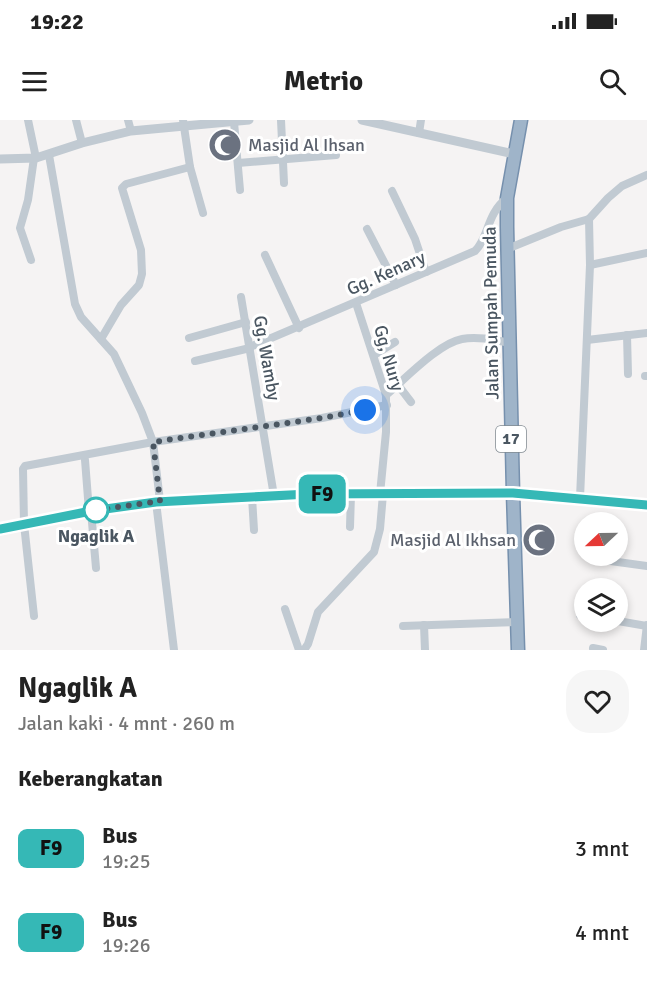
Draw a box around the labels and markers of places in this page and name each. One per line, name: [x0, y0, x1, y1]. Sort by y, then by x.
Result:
mosque icon: Masjid Al Ihsan: [207, 127, 243, 163]
place label: Masjid Al Ihsan: [248, 134, 365, 156]
marker: Ngaglik A: [83, 497, 109, 523]
mosque icon: Masjid Al Ikhsan: [521, 522, 557, 558]
place label: Ngaglik A: [58, 525, 135, 547]
place label: Masjid Al Ikhsan: [390, 529, 516, 551]

